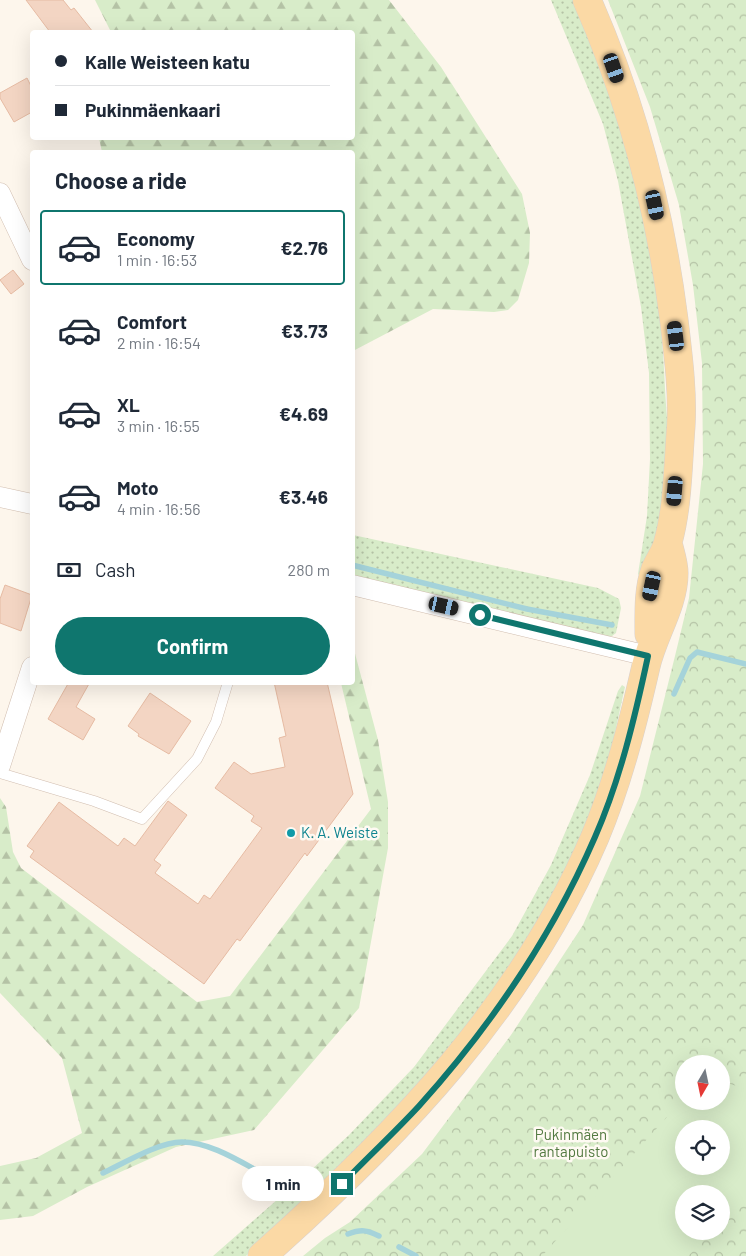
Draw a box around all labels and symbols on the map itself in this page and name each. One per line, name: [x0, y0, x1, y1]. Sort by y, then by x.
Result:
car: [602, 51, 625, 85]
car: [644, 189, 665, 221]
car: [666, 320, 685, 352]
car: [666, 475, 683, 507]
car: [641, 570, 662, 602]
car: [427, 595, 460, 617]
route start: [469, 604, 491, 626]
place label: K. A. Weiste: [301, 823, 378, 841]
marker: K. A. Weiste: [285, 827, 297, 839]
north arrow: [675, 1055, 730, 1110]
park label: Pukinmäen rantapuisto: [533, 1125, 609, 1160]
callout: 1 min: [242, 1166, 324, 1202]
route end: [331, 1173, 353, 1195]

